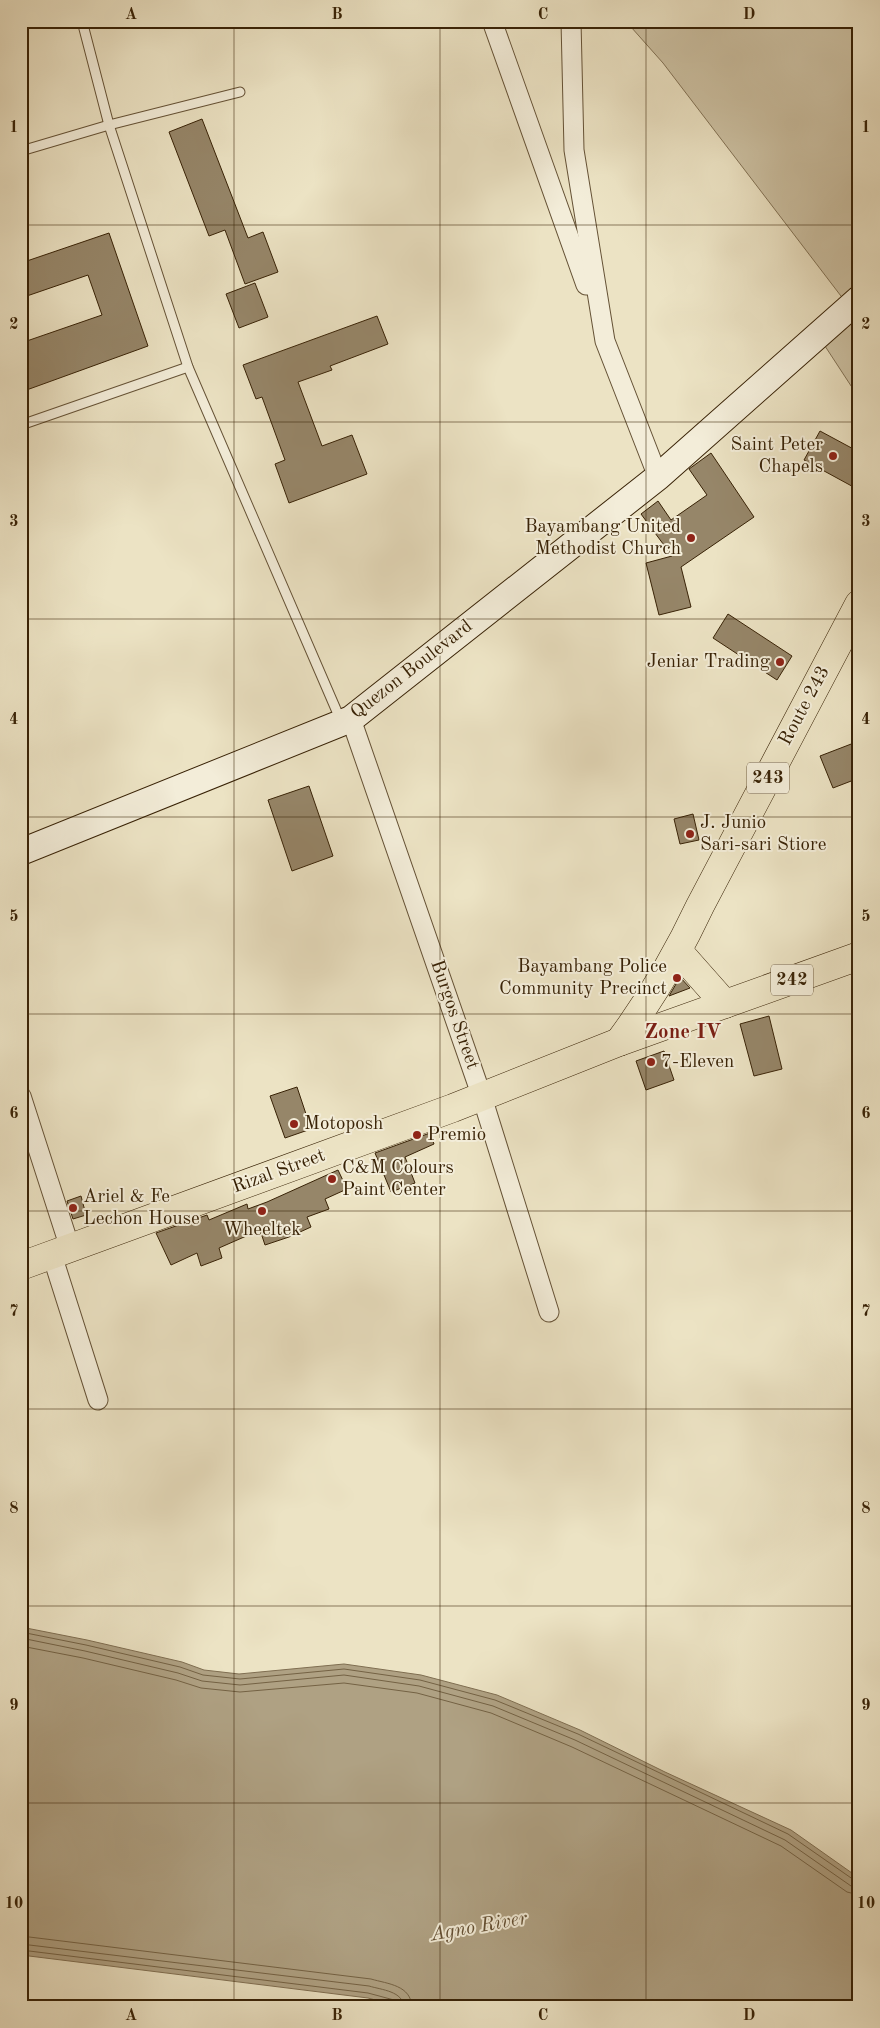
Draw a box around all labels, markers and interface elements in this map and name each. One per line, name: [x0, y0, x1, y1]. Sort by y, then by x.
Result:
text: A: [125, 7, 137, 23]
text: B: [331, 7, 343, 23]
text: C: [538, 7, 548, 23]
text: D: [743, 7, 755, 23]
text: 1: [9, 120, 19, 136]
text: 1: [861, 120, 871, 136]
text: 2: [9, 317, 19, 333]
text: 2: [861, 317, 871, 333]
place label: Saint Peter Chapels: [731, 436, 823, 477]
marker: Saint Peter Chapels: [827, 450, 839, 462]
text: 3: [9, 514, 19, 530]
text: 3: [861, 514, 871, 530]
place label: Bayambang United Methodist Church: [524, 518, 681, 559]
marker: Bayambang United Methodist Church: [685, 532, 697, 544]
street label: Quezon Boulevard: [348, 617, 476, 723]
place label: Jeniar Trading: [647, 653, 771, 672]
marker: Jeniar Trading: [774, 656, 786, 668]
street label: Route 243: [776, 663, 834, 749]
text: 4: [9, 712, 19, 728]
text: 4: [861, 712, 871, 728]
road number: 243: [747, 762, 789, 794]
place label: J. Junio Sari-sari Stiore: [700, 814, 827, 855]
marker: J. Junio Sari-sari Stiore: [684, 828, 696, 840]
text: 5: [9, 909, 19, 925]
text: 5: [861, 909, 871, 925]
street label: Burgos Street: [426, 958, 482, 1072]
place label: Bayambang Police Community Precinct: [499, 958, 667, 999]
road number: 242: [771, 964, 813, 996]
marker: Bayambang Police Community Precinct: [671, 972, 683, 984]
district label: Zone IV: [644, 1022, 722, 1043]
place label: 7-Eleven: [661, 1053, 734, 1072]
marker: 7-Eleven: [645, 1056, 657, 1068]
text: 6: [9, 1106, 19, 1122]
text: 6: [861, 1106, 871, 1122]
place label: Motoposh: [304, 1115, 383, 1134]
marker: Motoposh: [288, 1118, 300, 1130]
place label: Premio: [427, 1126, 486, 1145]
marker: Premio: [411, 1129, 423, 1141]
street label: Rizal Street: [230, 1146, 328, 1198]
place label: C&M Colours Paint Center: [342, 1159, 454, 1200]
marker: C&M Colours Paint Center: [326, 1173, 338, 1185]
place label: Ariel & Fe Lechon House: [83, 1188, 200, 1229]
marker: Ariel & Fe Lechon House: [67, 1202, 79, 1214]
marker: Wheeltek: [256, 1205, 268, 1217]
place label: Wheeltek: [223, 1221, 301, 1240]
text: 7: [9, 1304, 19, 1320]
text: 7: [861, 1304, 871, 1320]
text: 8: [9, 1501, 19, 1517]
text: 8: [861, 1501, 871, 1517]
text: 9: [9, 1698, 19, 1714]
text: 9: [861, 1698, 871, 1714]
text: 10: [5, 1896, 23, 1912]
text: 10: [857, 1896, 875, 1912]
water label: Agno River: [428, 1909, 529, 1946]
text: A: [125, 2008, 137, 2024]
text: B: [331, 2008, 343, 2024]
text: C: [538, 2008, 548, 2024]
text: D: [743, 2008, 755, 2024]

